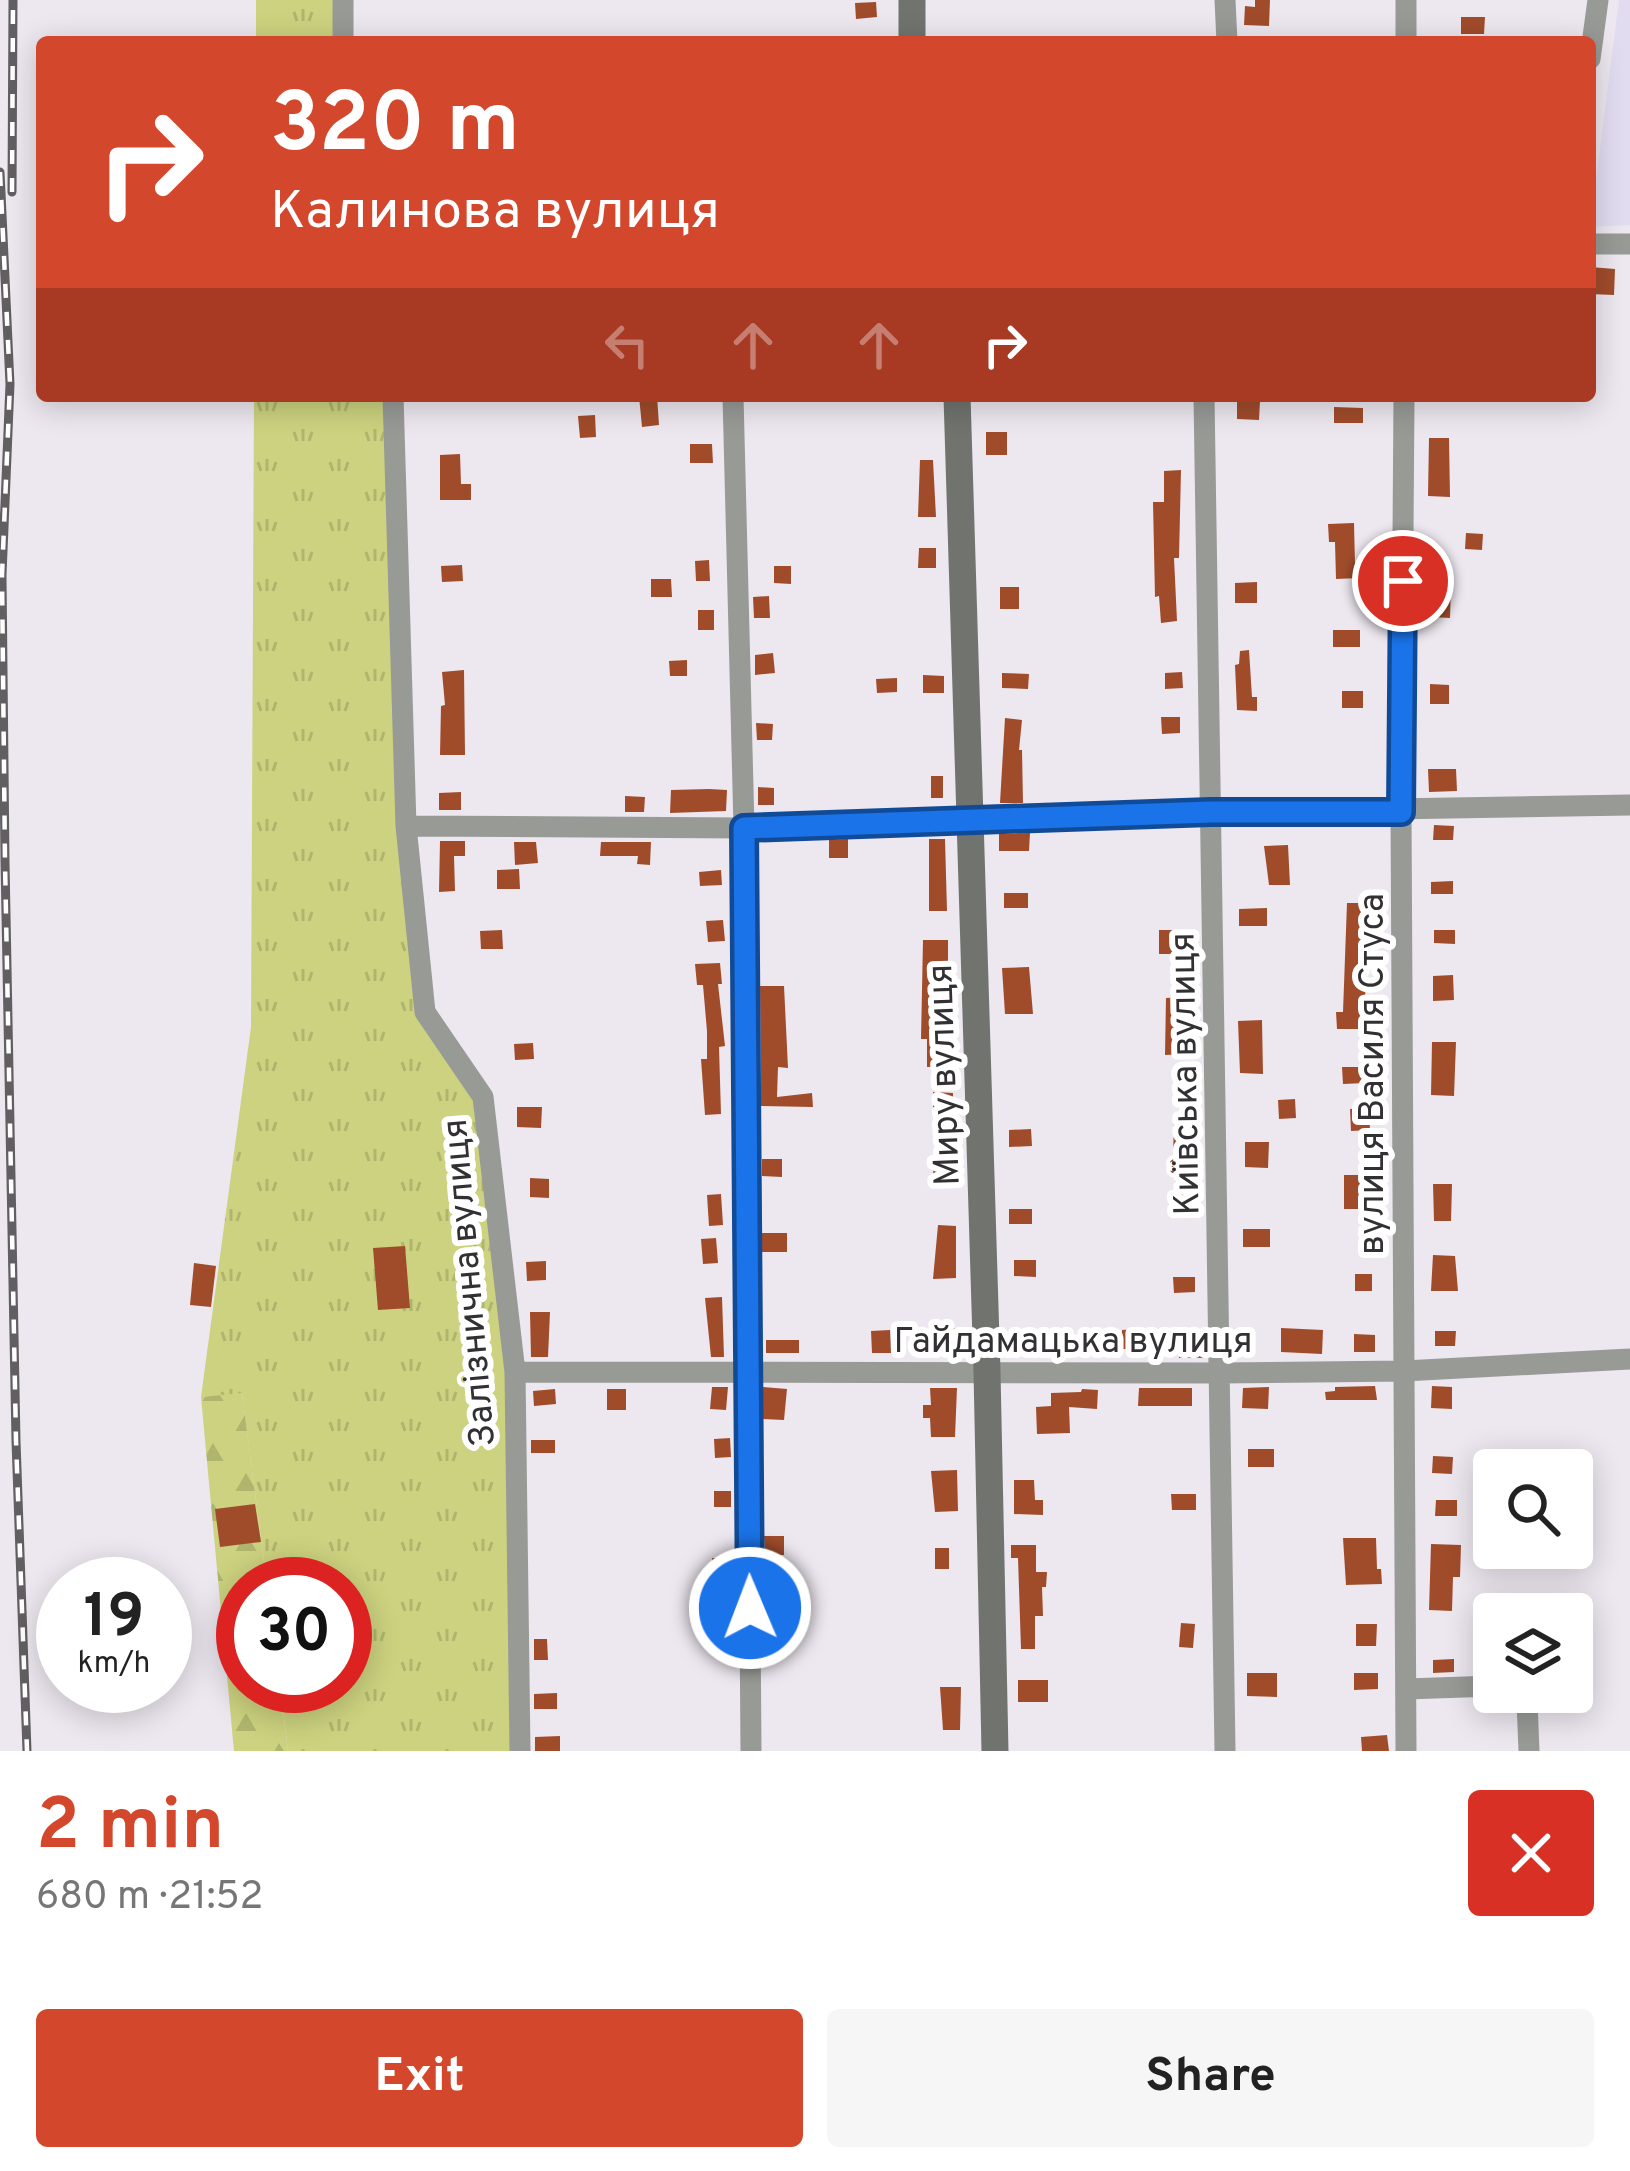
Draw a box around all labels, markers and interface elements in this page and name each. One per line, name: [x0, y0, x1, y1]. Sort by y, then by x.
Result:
text: 320 m: [270, 75, 520, 181]
icon: right: [72, 84, 228, 240]
text: Калинова вулиця: [270, 179, 720, 248]
icon: left: [594, 312, 660, 378]
icon: ahead: [720, 312, 786, 378]
icon: ahead: [846, 312, 912, 378]
icon: right: [972, 312, 1038, 378]
pin: [1352, 530, 1454, 632]
icon: arrive: [1370, 548, 1436, 614]
street label: вулиця Василя Стуса: [1351, 893, 1397, 1255]
street label: Київська вулиця: [1162, 932, 1212, 1216]
street label: Миру вулиця: [919, 963, 973, 1187]
street label: Залізнична вулиця: [434, 1117, 508, 1449]
street label: Гайдамацька вулиця: [893, 1320, 1253, 1366]
map controls: [1473, 1449, 1593, 1713]
button: search: [1473, 1449, 1593, 1569]
position arrow: [687, 1545, 813, 1671]
speed limit sign: 30: [216, 1557, 372, 1713]
text: 19: [84, 1582, 144, 1658]
button: layers: [1473, 1593, 1593, 1713]
text: km/h: [78, 1646, 150, 1683]
text: 2 min: [36, 1783, 224, 1875]
button: close: [1468, 1790, 1594, 1916]
text: 680 m · 21:52: [36, 1874, 263, 1923]
button: Exit: [36, 2009, 803, 2147]
button: Share: [827, 2009, 1594, 2147]

